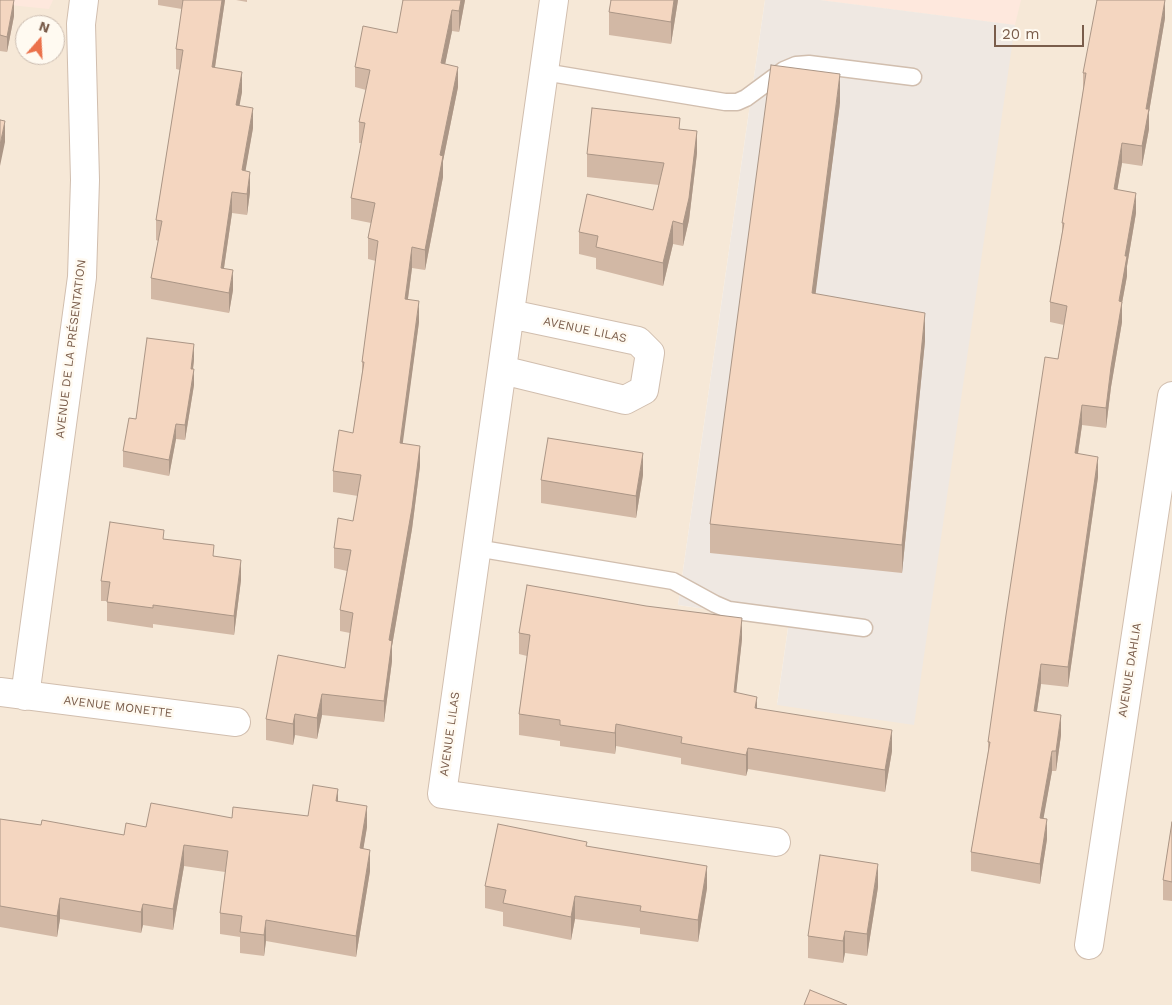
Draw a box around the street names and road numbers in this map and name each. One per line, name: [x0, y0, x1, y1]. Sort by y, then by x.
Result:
street label: AVENUE DE LA PRÉSENTATION: [53, 259, 89, 439]
street label: AVENUE LILAS: [542, 314, 628, 346]
street label: AVENUE DAHLIA: [1115, 622, 1145, 718]
street label: AVENUE LILAS: [437, 691, 463, 777]
street label: AVENUE MONETTE: [63, 693, 173, 721]

